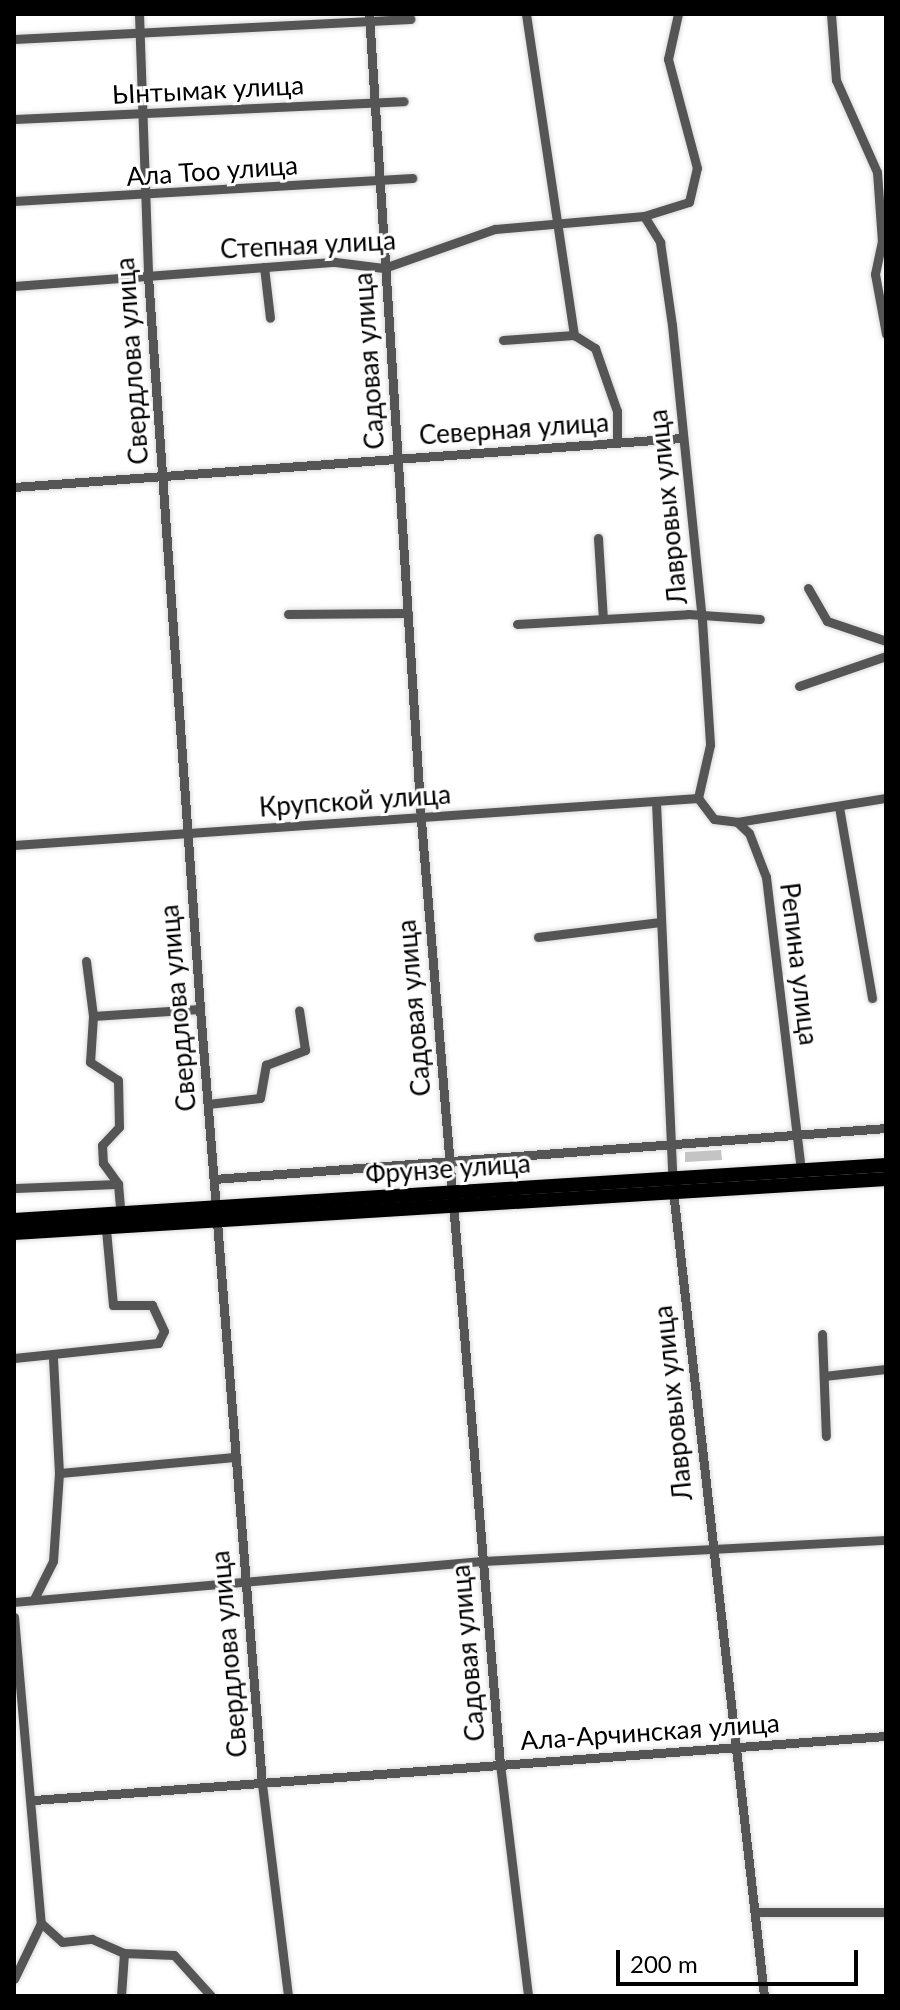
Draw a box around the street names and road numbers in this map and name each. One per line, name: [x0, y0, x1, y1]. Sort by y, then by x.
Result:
street label: Ынтымак улица: [111, 69, 305, 111]
street label: Ала Тоо улица: [125, 149, 299, 193]
street label: Степная улица: [219, 225, 397, 265]
street label: Свердлова улица: [109, 256, 155, 466]
street label: Садовая улица: [347, 272, 391, 450]
street label: Северная улица: [418, 407, 610, 451]
street label: Лавровых улица: [642, 408, 694, 606]
street label: Крупской улица: [258, 779, 452, 823]
street label: Репина улица: [774, 881, 824, 1047]
street label: Свердлова улица: [153, 903, 203, 1113]
street label: Садовая улица: [391, 918, 437, 1098]
street label: Фрунзе улица: [364, 1148, 532, 1190]
street label: Лавровых улица: [647, 1304, 699, 1502]
street label: Свердлова улица: [204, 1549, 254, 1759]
street label: Садовая улица: [445, 1563, 491, 1743]
street label: Ала-Арчинская улица: [519, 1707, 781, 1757]

